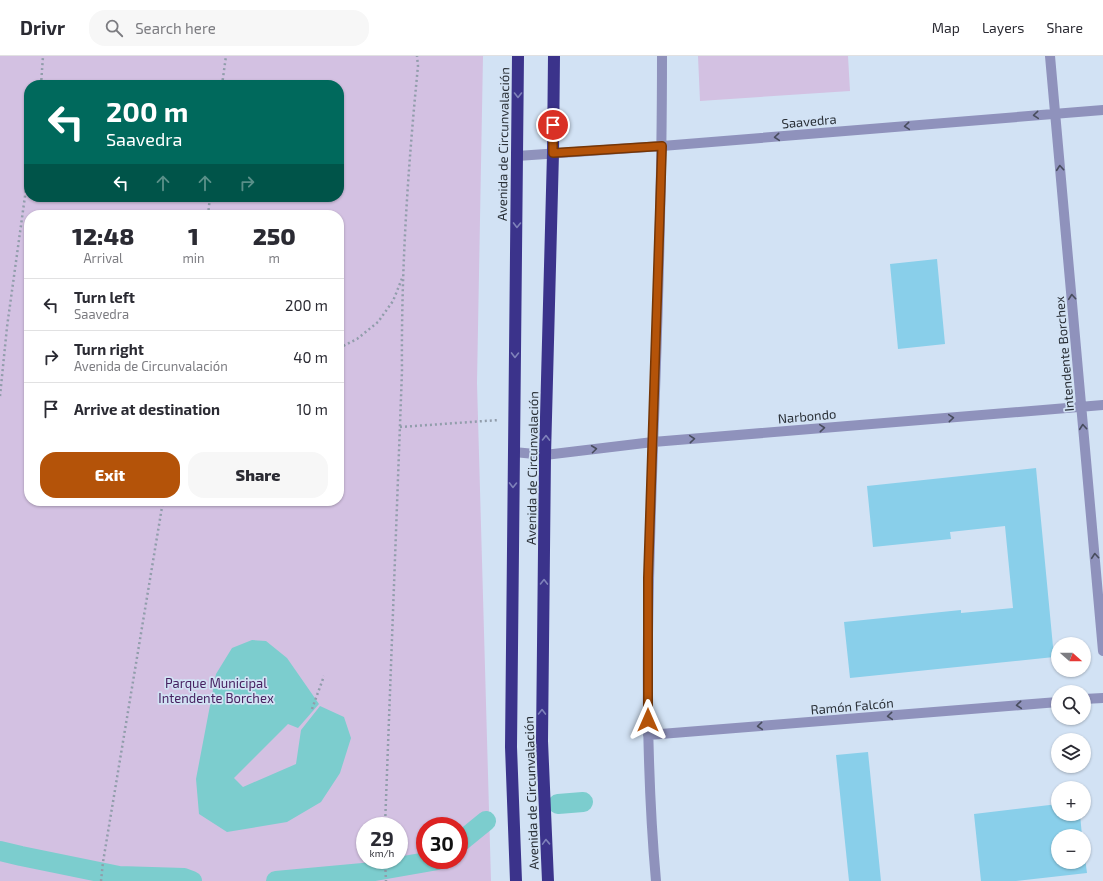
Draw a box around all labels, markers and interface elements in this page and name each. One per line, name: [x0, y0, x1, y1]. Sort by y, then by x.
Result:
search box: [89, 10, 369, 46]
text: Drivr: [20, 16, 65, 39]
icon: search: [103, 17, 125, 39]
text: Search here: [135, 19, 216, 37]
text: Map: [932, 19, 960, 36]
text: Layers: [982, 19, 1024, 36]
text: Share: [1046, 19, 1083, 36]
street label: Avenida de Circunvalación: [494, 67, 512, 221]
one-way arrow: [514, 92, 522, 98]
text: 200 m: [106, 94, 188, 128]
icon: left: [40, 96, 92, 148]
pin: [536, 108, 570, 142]
street label: Saavedra: [781, 111, 837, 131]
one-way arrow: [1033, 111, 1039, 120]
icon: arrive: [542, 114, 564, 136]
one-way arrow: [904, 122, 910, 131]
text: Saavedra: [106, 128, 182, 150]
one-way arrow: [774, 132, 780, 141]
one-way arrow: [1056, 165, 1065, 171]
icon: left: [110, 172, 132, 194]
icon: ahead: [152, 172, 174, 194]
icon: ahead: [194, 172, 216, 194]
icon: right: [236, 172, 258, 194]
text: 12:48: [72, 221, 134, 250]
text: 1: [188, 221, 199, 250]
text: 250: [253, 221, 296, 250]
one-way arrow: [513, 222, 521, 228]
text: Arrival: [83, 250, 123, 266]
text: min: [182, 250, 205, 266]
text: m: [269, 250, 280, 266]
text: Turn left: [74, 288, 135, 306]
icon: left: [40, 294, 62, 316]
one-way arrow: [1067, 294, 1076, 300]
text: 200 m: [285, 296, 328, 314]
street label: Intendente Borchex: [1051, 296, 1077, 412]
text: Saavedra: [74, 306, 129, 322]
text: Turn right: [74, 340, 144, 358]
icon: right: [40, 346, 62, 368]
text: 40 m: [293, 348, 328, 366]
one-way arrow: [511, 352, 519, 358]
text: Avenida de Circunvalación: [74, 358, 228, 374]
street label: Avenida de Circunvalación: [523, 391, 541, 545]
icon: arrive: [40, 398, 62, 420]
text: Arrive at destination: [74, 400, 220, 418]
text: 10 m: [296, 400, 328, 418]
street label: Narbondo: [777, 405, 837, 427]
one-way arrow: [948, 413, 954, 422]
one-way arrow: [819, 424, 825, 433]
one-way arrow: [1079, 424, 1088, 430]
one-way arrow: [542, 435, 550, 441]
one-way arrow: [689, 435, 695, 444]
one-way arrow: [591, 445, 597, 454]
button: Exit: [40, 452, 180, 498]
button: Share: [188, 452, 328, 498]
one-way arrow: [509, 482, 518, 488]
one-way arrow: [1090, 553, 1099, 559]
one-way arrow: [540, 579, 548, 585]
north arrow: [1051, 637, 1091, 677]
map controls: [1051, 637, 1091, 869]
park label: Parque Municipal Intendente Borchex: [158, 675, 274, 706]
button: search: [1051, 685, 1091, 725]
street label: Ramón Falcón: [810, 694, 894, 718]
position arrow: [627, 699, 669, 741]
one-way arrow: [1016, 700, 1022, 709]
one-way arrow: [538, 709, 547, 715]
one-way arrow: [887, 711, 893, 720]
street label: Avenida de Circunvalación: [520, 716, 542, 870]
one-way arrow: [757, 722, 763, 731]
button: layers: [1051, 733, 1091, 773]
button: +: [1051, 781, 1091, 821]
speed limit sign: 30: [416, 817, 468, 869]
text: 29: [370, 826, 394, 850]
button: −: [1051, 829, 1091, 869]
one-way arrow: [542, 839, 550, 845]
text: km/h: [370, 847, 394, 859]

